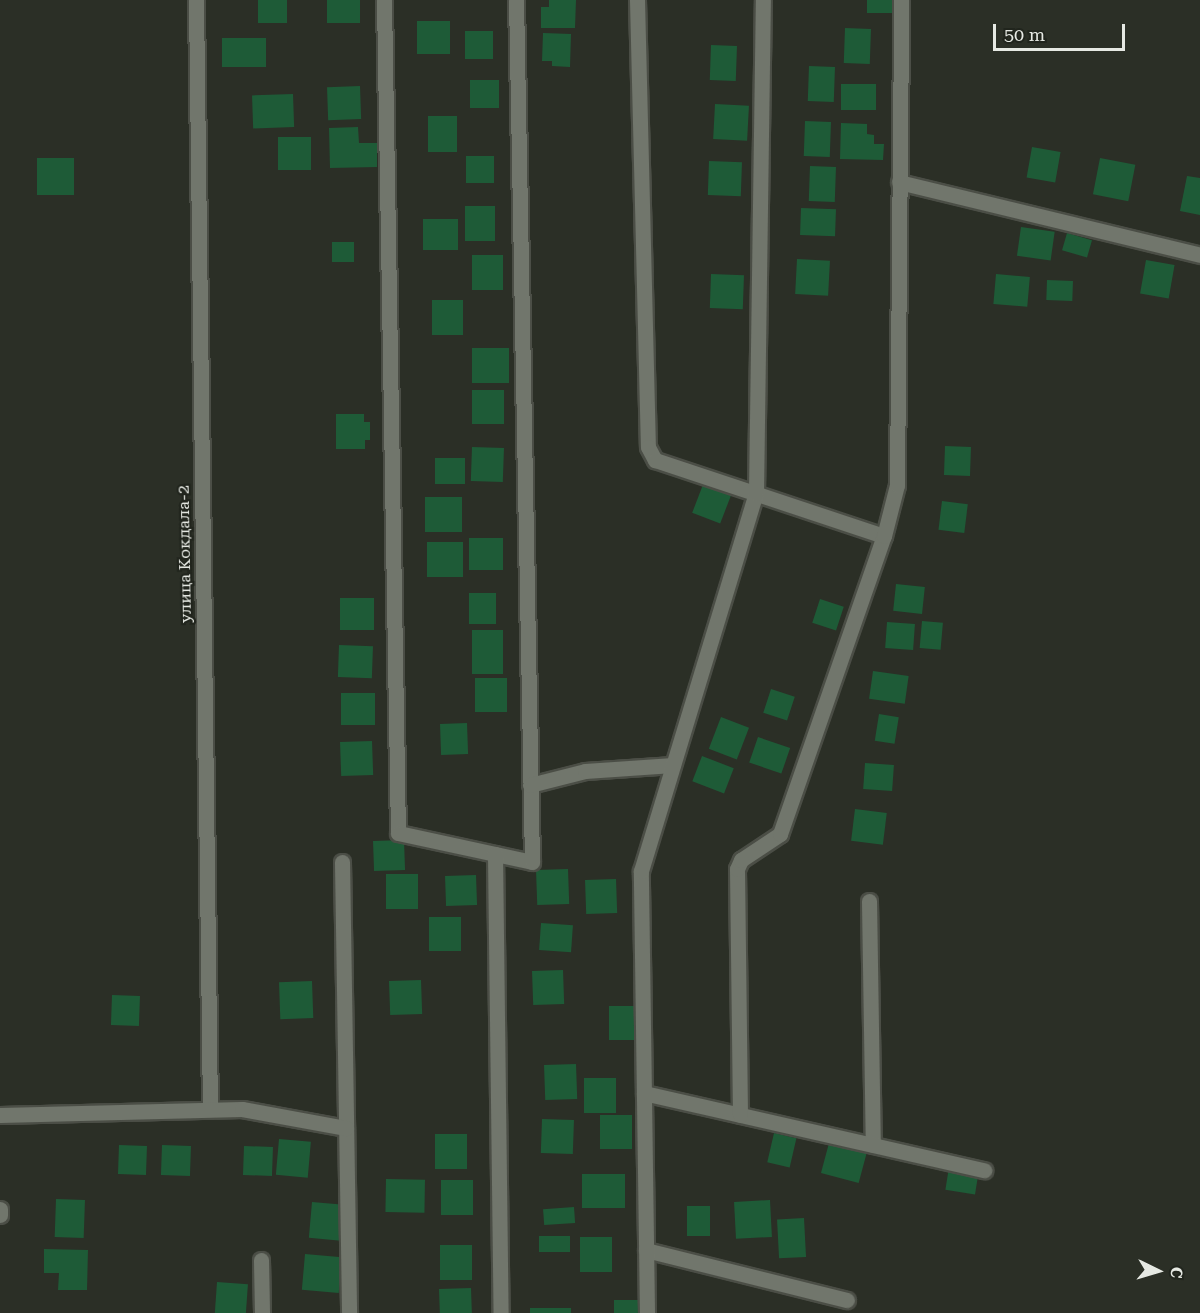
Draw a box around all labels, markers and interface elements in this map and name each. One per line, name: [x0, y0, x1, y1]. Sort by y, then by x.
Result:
scale bar: [996, 12, 1128, 50]
text: 50 m: [1004, 24, 1045, 45]
street label: улица Кокдала-2: [174, 485, 196, 623]
north arrow: [1128, 1241, 1188, 1301]
text: С: [1166, 1266, 1186, 1279]

